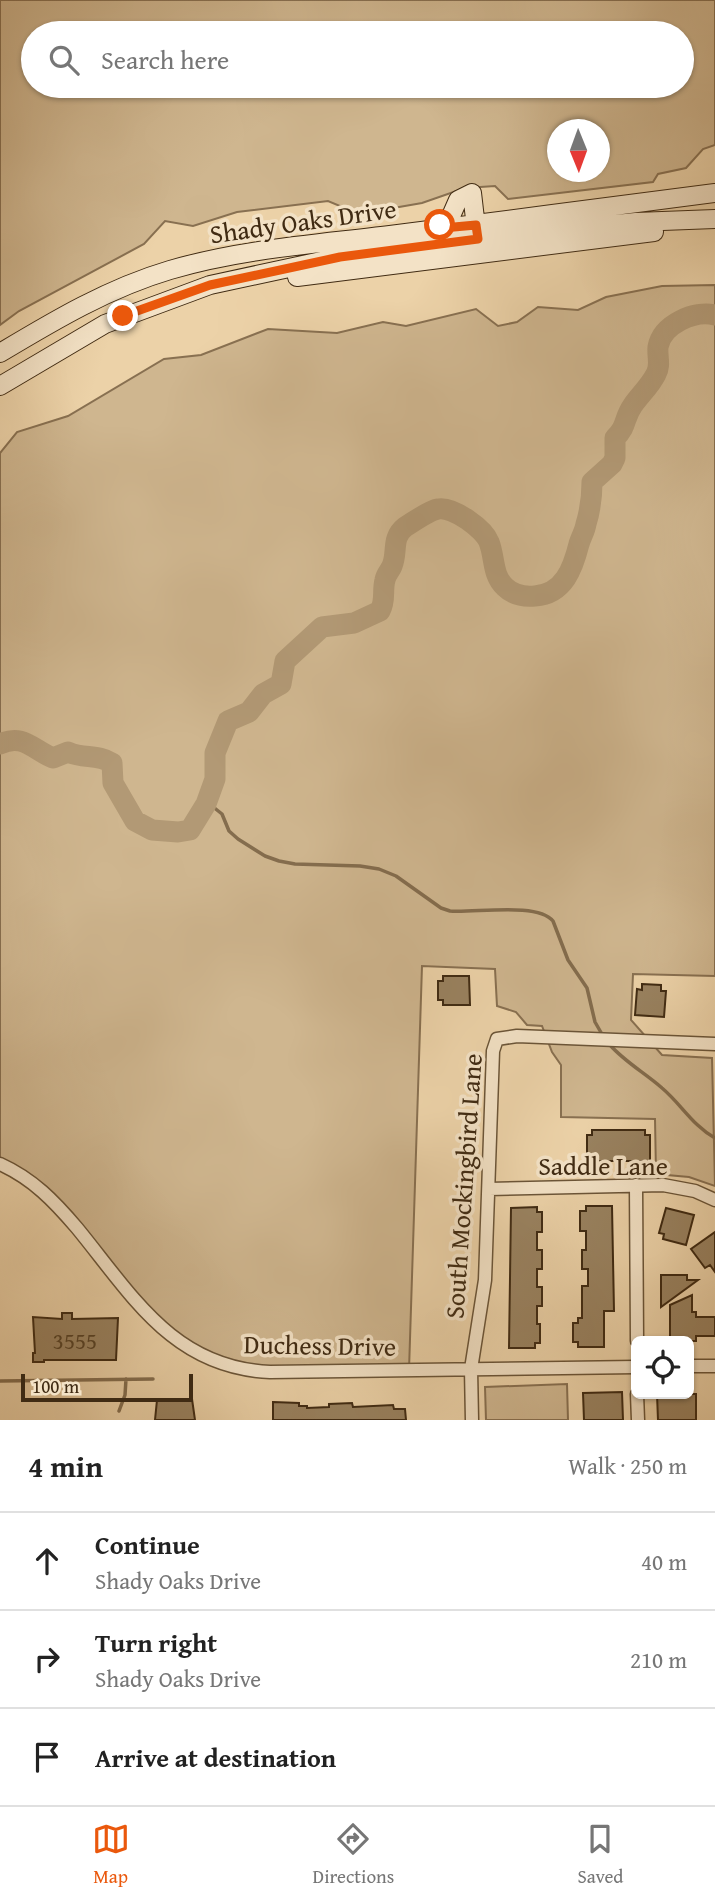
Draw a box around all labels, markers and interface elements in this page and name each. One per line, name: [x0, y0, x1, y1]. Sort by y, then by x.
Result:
search box: [21, 21, 694, 98]
text: Search here: [101, 40, 229, 79]
icon: search: [45, 41, 83, 79]
north arrow: [547, 119, 610, 182]
street label: Shady Oaks Drive: [207, 189, 399, 253]
route start: [424, 209, 455, 240]
route end: [107, 300, 138, 331]
street label: South Mockingbird Lane: [434, 1052, 492, 1320]
street label: Saddle Lane: [538, 1146, 668, 1185]
house number: 3555: [53, 1324, 97, 1357]
street label: Duchess Drive: [243, 1324, 397, 1366]
map controls: [631, 1336, 694, 1399]
button: locate: [631, 1336, 694, 1399]
scale bar: [21, 1371, 192, 1403]
text: 100 m: [32, 1372, 79, 1400]
text: 4 min: [28, 1444, 103, 1488]
text: Walk · 250 m: [568, 1449, 687, 1482]
text: Continue: [95, 1525, 200, 1564]
icon: ahead: [28, 1542, 66, 1580]
text: 40 m: [641, 1545, 687, 1578]
text: Shady Oaks Drive: [95, 1564, 261, 1597]
text: Turn right: [95, 1623, 217, 1662]
icon: right: [28, 1640, 66, 1678]
text: 210 m: [630, 1643, 687, 1676]
text: Shady Oaks Drive: [95, 1662, 261, 1695]
icon: arrive: [28, 1738, 66, 1776]
text: Arrive at destination: [95, 1738, 336, 1777]
tab: Map: [92, 1820, 130, 1890]
tab: Directions: [313, 1820, 394, 1890]
tab: Saved: [577, 1820, 623, 1890]

